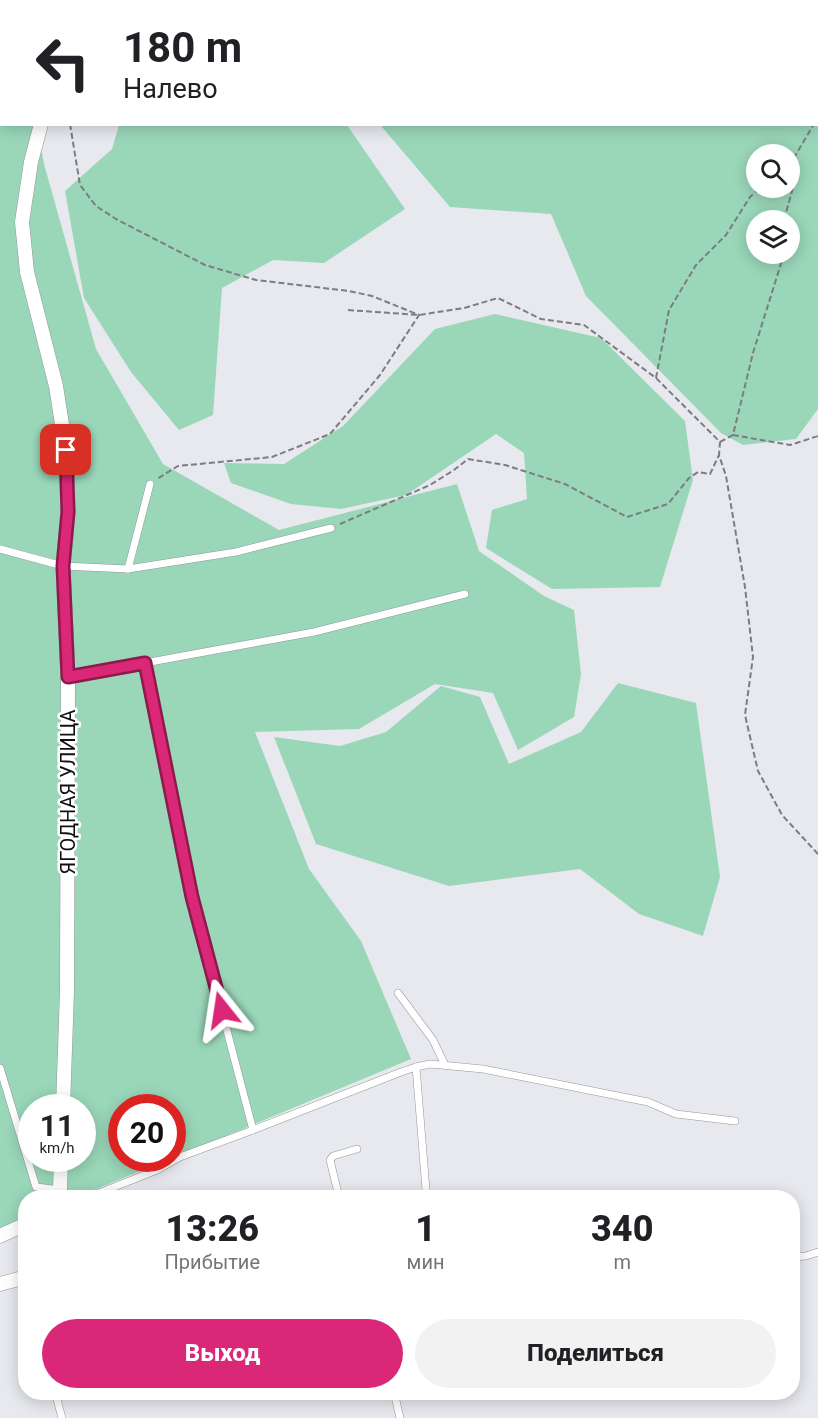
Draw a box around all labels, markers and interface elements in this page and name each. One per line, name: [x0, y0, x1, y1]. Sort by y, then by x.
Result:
text: 180 m: [123, 23, 242, 72]
icon: left: [24, 24, 102, 102]
text: Налево: [123, 73, 218, 105]
map controls: [746, 144, 800, 264]
button: search: [746, 144, 800, 198]
button: layers: [746, 210, 800, 264]
pin: [40, 424, 91, 475]
icon: arrive: [49, 433, 82, 466]
street label: ЯГОДНАЯ УЛИЦА: [56, 709, 80, 875]
position arrow: [190, 978, 254, 1042]
speed limit sign: 20: [108, 1094, 186, 1172]
text: 11: [40, 1108, 74, 1143]
text: km/h: [39, 1139, 75, 1157]
text: 13:26: [166, 1208, 259, 1250]
text: 1: [415, 1208, 436, 1250]
text: 340: [591, 1208, 653, 1250]
text: Прибытие: [165, 1250, 260, 1274]
text: мин: [407, 1250, 445, 1274]
text: m: [613, 1250, 631, 1274]
button: Выход: [42, 1319, 403, 1388]
button: Поделиться: [415, 1319, 776, 1388]

